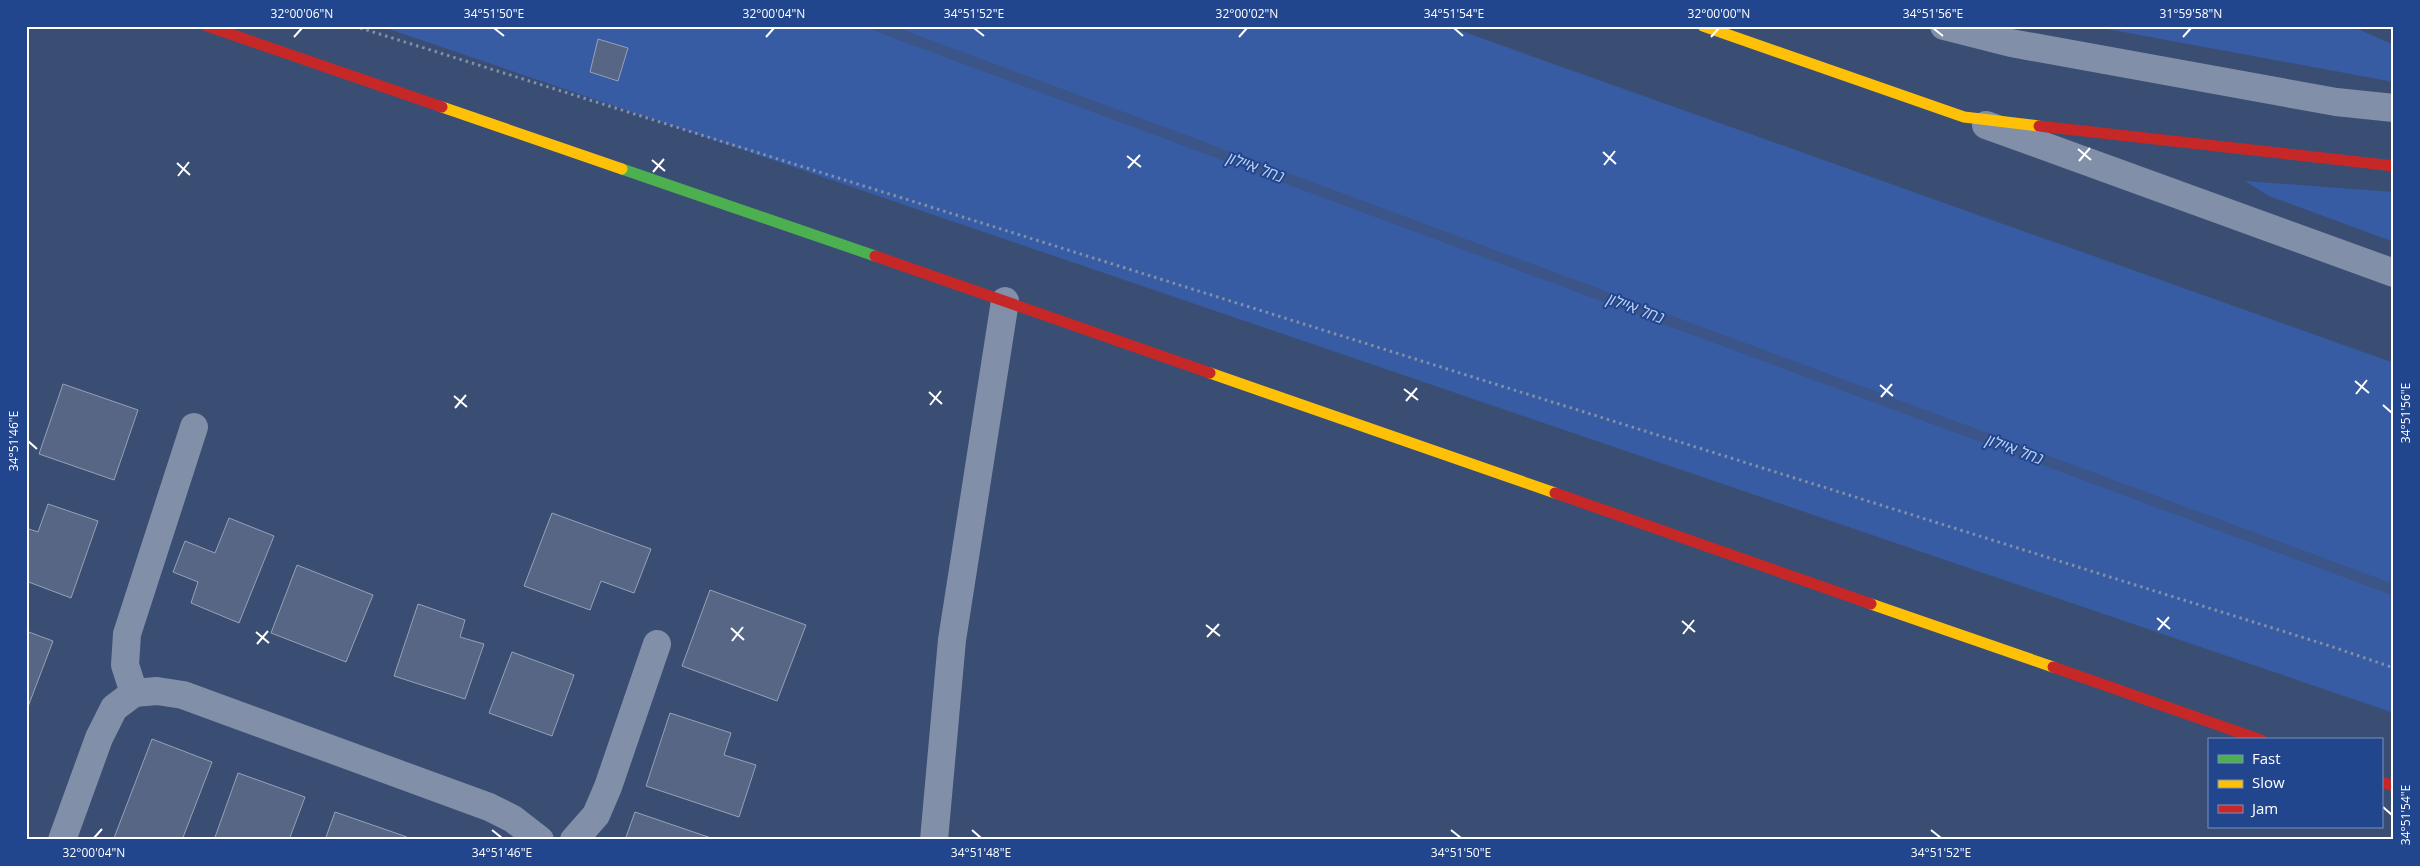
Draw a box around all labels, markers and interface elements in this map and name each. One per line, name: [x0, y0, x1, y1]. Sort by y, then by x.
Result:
text: 32°00'06"N: [271, 5, 333, 22]
text: 34°51'50"E: [464, 5, 524, 22]
text: 32°00'04"N: [743, 5, 805, 22]
text: 34°51'52"E: [944, 5, 1004, 22]
text: 32°00'02"N: [1216, 5, 1278, 22]
text: 34°51'54"E: [1424, 5, 1484, 22]
text: 32°00'00"N: [1688, 5, 1750, 22]
text: 34°51'56"E: [1903, 5, 1963, 22]
text: 31°59'58"N: [2160, 5, 2222, 22]
water label: נחל איילון: [1224, 146, 1288, 188]
water label: נחל איילון: [1604, 287, 1668, 329]
text: 34°51'56"E: [2397, 383, 2414, 443]
text: 34°51'46"E: [5, 411, 22, 471]
water label: נחל איילון: [1983, 428, 2047, 470]
legend: [2208, 738, 2382, 828]
text: Fast: [2252, 748, 2281, 768]
text: Slow: [2252, 772, 2285, 792]
text: 34°51'54"E: [2397, 785, 2414, 845]
text: Jam: [2250, 798, 2278, 818]
text: 32°00'04"N: [63, 844, 125, 861]
text: 34°51'46"E: [472, 844, 532, 861]
text: 34°51'48"E: [951, 844, 1011, 861]
text: 34°51'50"E: [1431, 844, 1491, 861]
text: 34°51'52"E: [1911, 844, 1971, 861]

